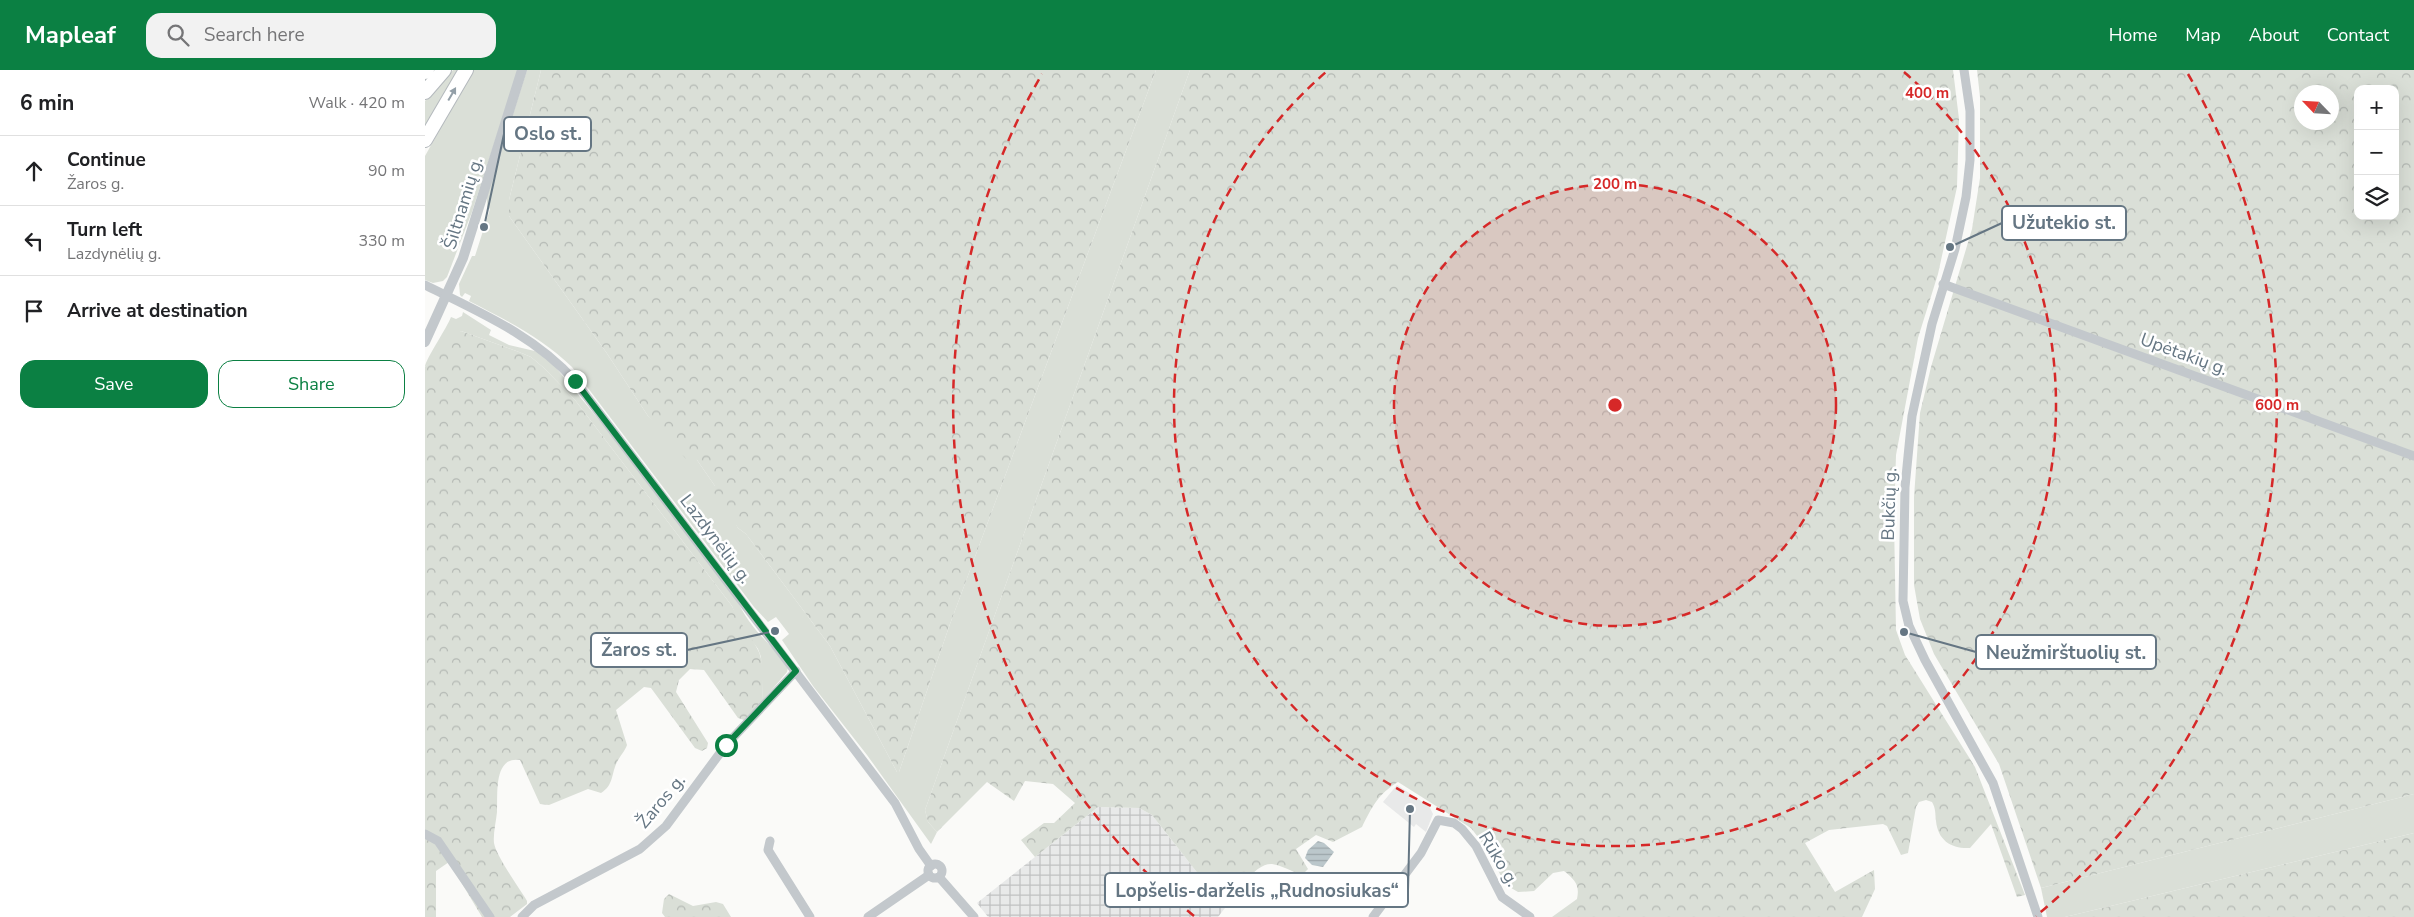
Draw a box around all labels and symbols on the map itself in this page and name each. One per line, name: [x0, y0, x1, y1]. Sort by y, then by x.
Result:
text: 400 m: [1905, 83, 1949, 103]
north arrow: [2294, 85, 2339, 130]
one-way arrow: [447, 88, 456, 101]
callout: Oslo st.: [504, 117, 591, 151]
text: Oslo st.: [514, 121, 582, 147]
street label: Šiltnamių g.: [438, 154, 488, 252]
text: 200 m: [1593, 174, 1637, 194]
callout: Užutekio st.: [2002, 206, 2126, 240]
text: Užutekio st.: [2012, 210, 2116, 236]
street label: Upėtakių g.: [2137, 327, 2231, 381]
route end: [564, 370, 587, 393]
text: 600 m: [2255, 395, 2299, 415]
centre of rings: [1606, 396, 1624, 414]
street label: Bukčių g.: [1876, 467, 1902, 541]
street label: Lazdynėlių g.: [675, 489, 757, 589]
callout: Žaros st.: [591, 633, 687, 667]
callout: Neužmirštuolių st.: [1976, 635, 2156, 669]
text: Žaros st.: [601, 637, 677, 663]
text: Neužmirštuolių st.: [1986, 640, 2146, 666]
route start: [715, 734, 738, 757]
street label: Žaros g.: [631, 769, 691, 833]
street label: Rūko g.: [1473, 827, 1525, 891]
callout: Lopšelis-darželis „Rudnosiukas“: [1105, 873, 1408, 907]
text: Lopšelis-darželis „Rudnosiukas“: [1115, 878, 1399, 904]

